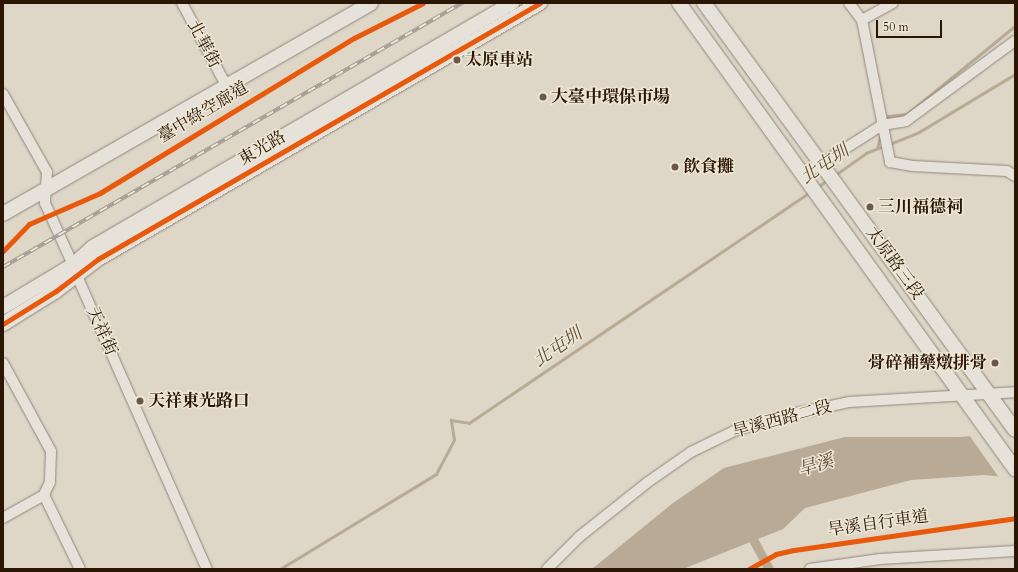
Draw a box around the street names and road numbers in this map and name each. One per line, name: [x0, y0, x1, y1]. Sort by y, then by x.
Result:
street label: 北華街: [183, 17, 225, 71]
street label: 臺中綠空廊道: [154, 77, 252, 147]
street label: 東光路: [235, 126, 289, 170]
street label: 太原路三段: [862, 223, 928, 303]
street label: 天祥街: [82, 304, 122, 358]
street label: 旱溪西路二段: [730, 396, 834, 442]
street label: 旱溪自行車道: [826, 506, 930, 540]

